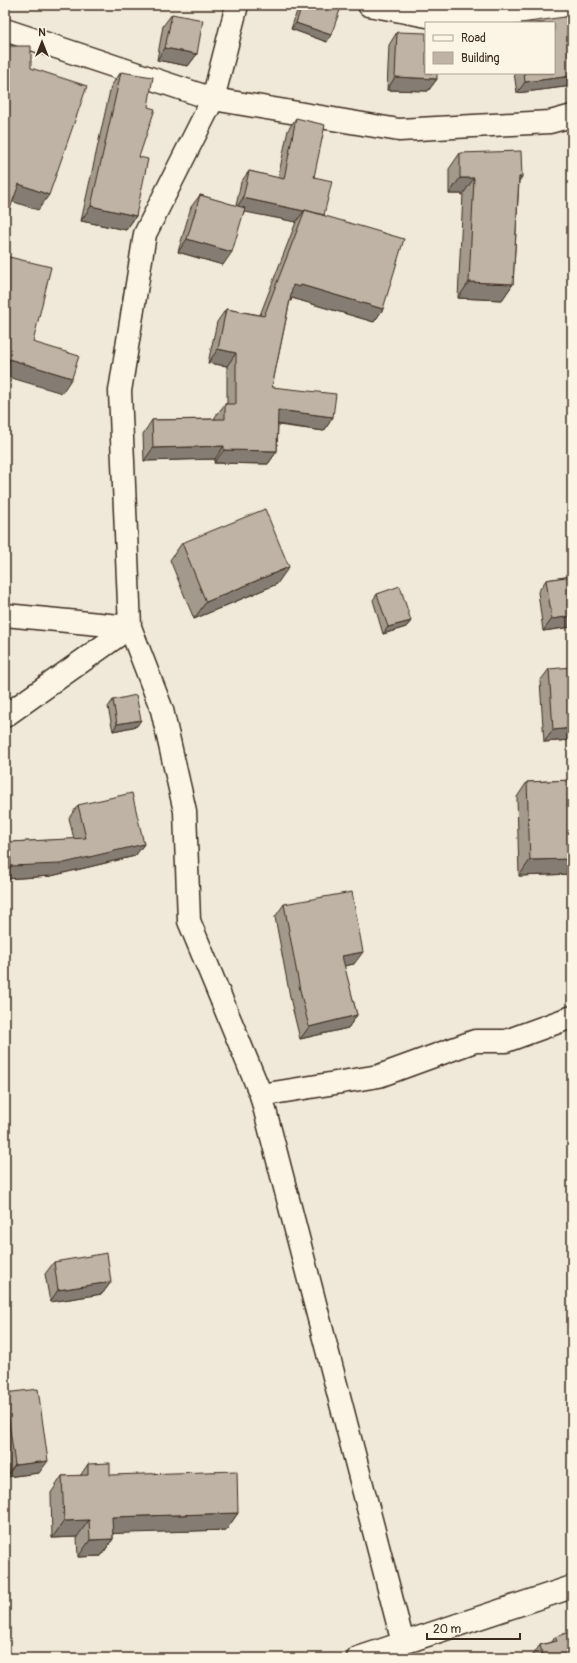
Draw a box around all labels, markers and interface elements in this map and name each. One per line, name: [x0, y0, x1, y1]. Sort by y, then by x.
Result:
north arrow: [22, 22, 62, 62]
legend: [425, 22, 555, 74]
text: N: [38, 26, 46, 39]
text: Road: [461, 31, 486, 46]
text: Building: [461, 51, 500, 66]
scale bar: [427, 1615, 520, 1641]
text: 20 m: [433, 1622, 462, 1637]

